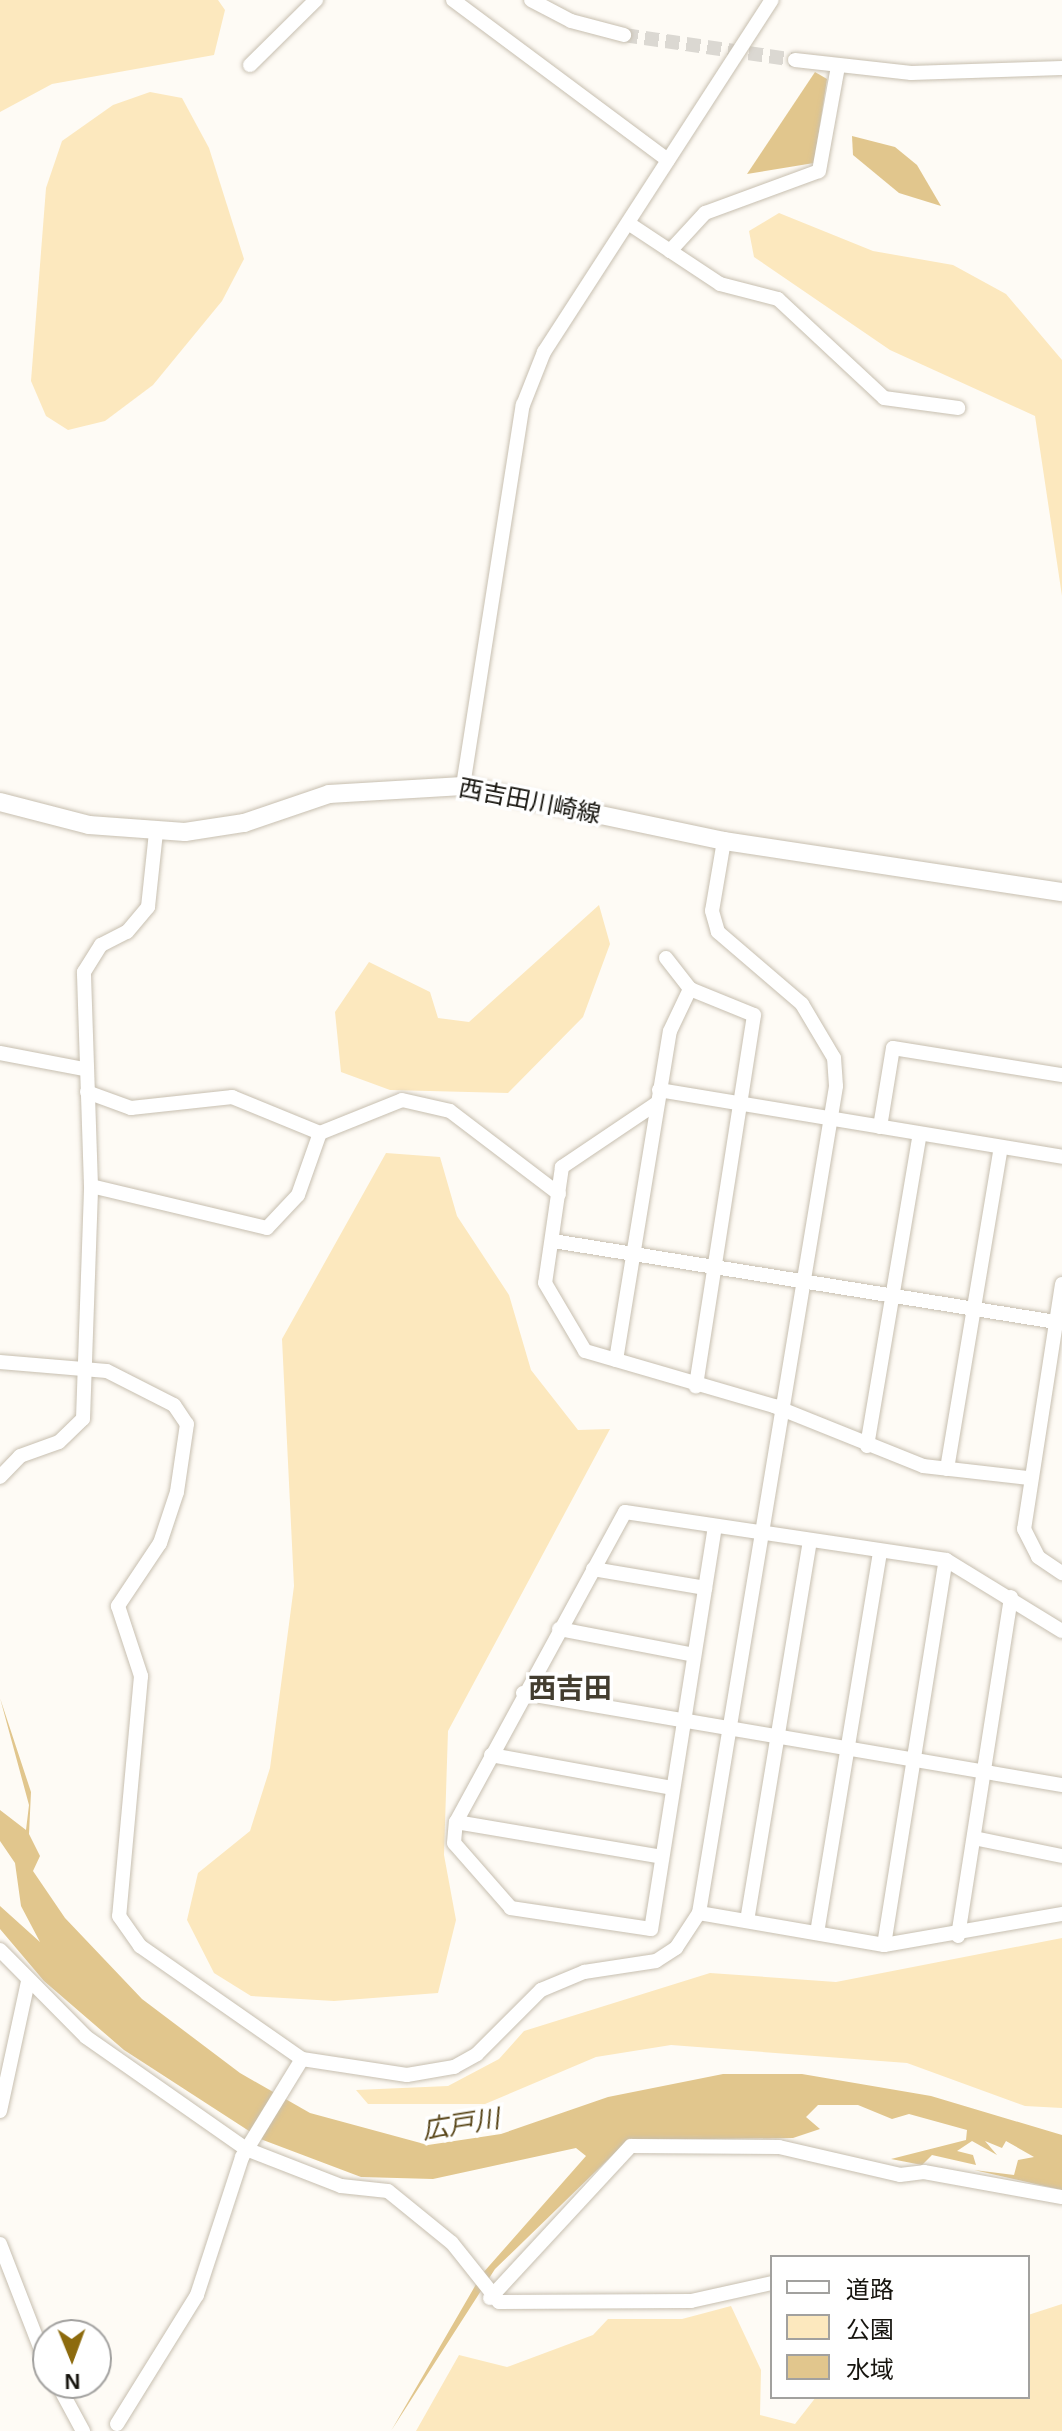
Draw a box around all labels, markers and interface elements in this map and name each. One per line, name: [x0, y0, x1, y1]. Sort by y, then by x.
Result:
street label: 西吉田川崎線: [457, 773, 603, 829]
district label: 西吉田: [528, 1672, 612, 1706]
water label: 広戸川: [420, 2103, 502, 2147]
legend: [770, 2255, 1030, 2399]
text: 道路: [846, 2276, 894, 2303]
text: 公園: [846, 2316, 894, 2343]
north arrow: [32, 2319, 112, 2399]
text: 水域: [846, 2356, 894, 2383]
text: N: [64, 2369, 81, 2394]

